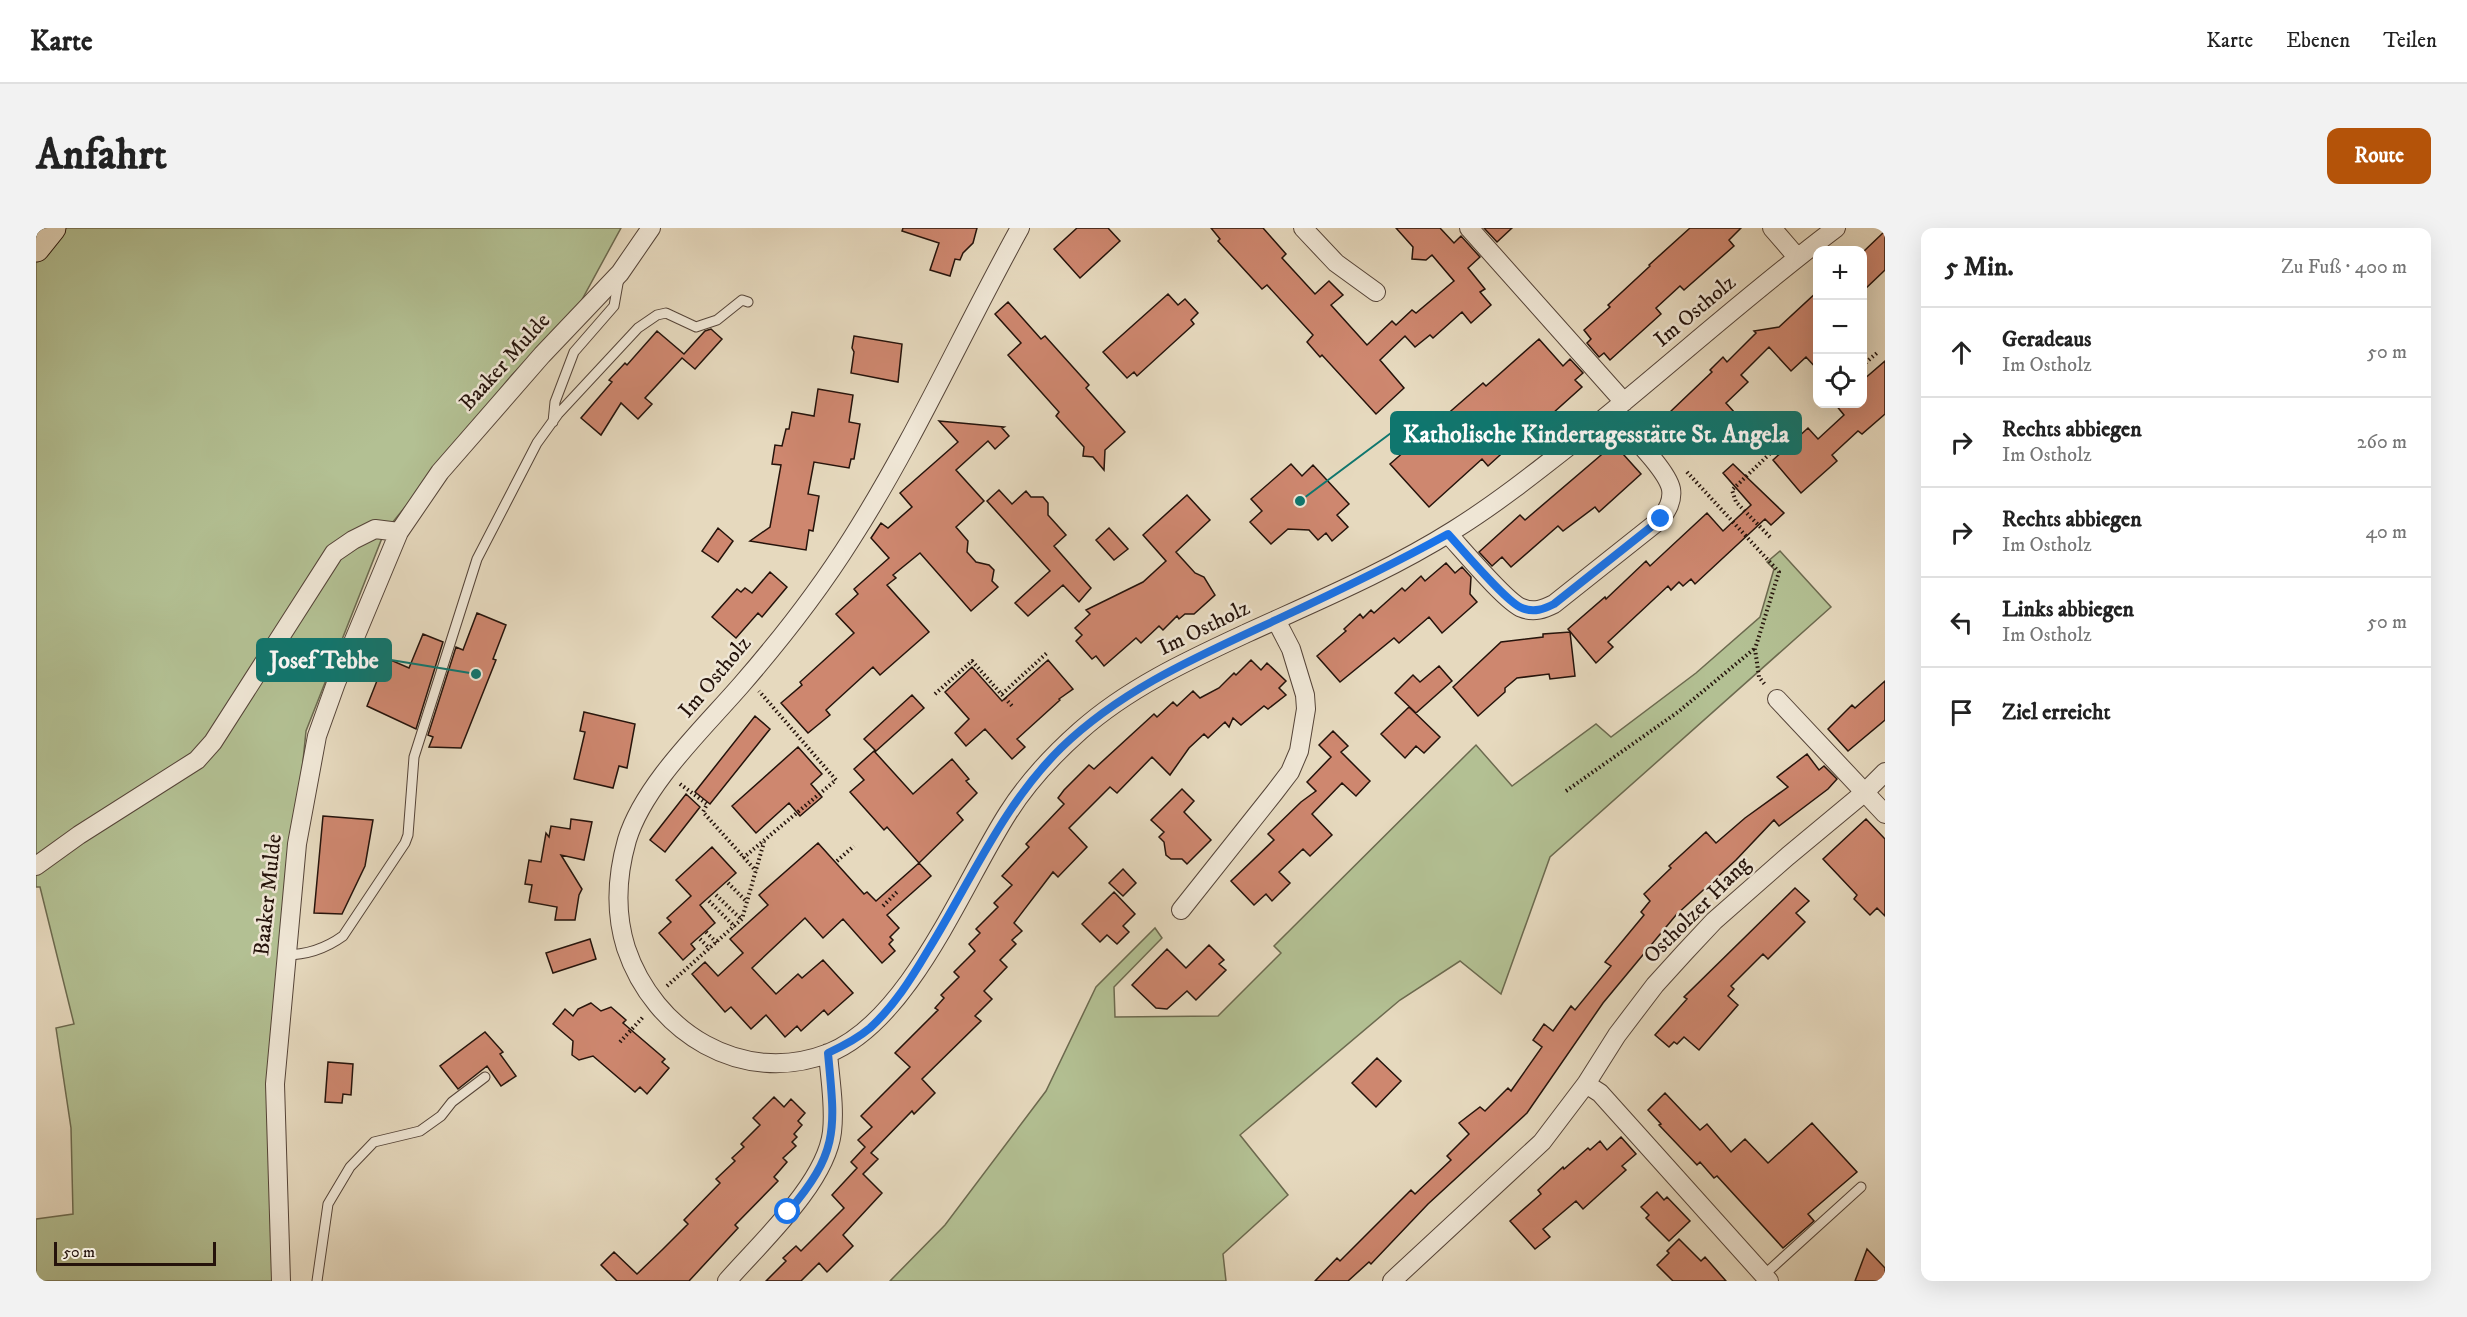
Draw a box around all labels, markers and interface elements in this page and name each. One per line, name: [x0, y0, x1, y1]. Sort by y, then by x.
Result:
text: Karte: [30, 24, 93, 59]
text: Karte: [2206, 28, 2253, 54]
text: Ebenen: [2286, 28, 2350, 54]
text: Teilen: [2383, 28, 2437, 54]
button: Route: [2327, 128, 2431, 184]
text: Anfahrt: [36, 130, 167, 182]
map controls: [1813, 246, 1867, 408]
button: +: [1813, 246, 1867, 300]
text: 5 Min.: [1945, 251, 2014, 284]
text: Zu Fuß · 400 m: [2281, 255, 2407, 280]
street label: Im Ostholz: [1649, 269, 1742, 353]
button: −: [1813, 300, 1867, 354]
street label: Baaker Mulde: [454, 307, 556, 417]
text: Geradeaus: [2002, 326, 2091, 353]
icon: ahead: [1945, 336, 1978, 369]
text: 50 m: [2367, 340, 2407, 365]
text: Im Ostholz: [2002, 353, 2092, 378]
button: locate: [1813, 354, 1867, 408]
callout: Katholische Kindertagesstätte St. Angela: [1391, 412, 1801, 454]
text: Rechts abbiegen: [2002, 416, 2142, 443]
text: Katholische Kindertagesstätte St. Angela: [1403, 420, 1790, 450]
icon: right: [1945, 426, 1978, 459]
text: 260 m: [2357, 430, 2407, 455]
text: Im Ostholz: [2002, 443, 2092, 468]
route end: [1647, 505, 1673, 531]
text: Rechts abbiegen: [2002, 506, 2142, 533]
icon: right: [1945, 516, 1978, 549]
text: 40 m: [2365, 520, 2407, 545]
text: Im Ostholz: [2002, 533, 2092, 558]
street label: Im Ostholz: [1154, 594, 1255, 662]
text: Links abbiegen: [2002, 596, 2134, 623]
icon: left: [1945, 606, 1978, 639]
text: 50 m: [2367, 610, 2407, 635]
text: Im Ostholz: [2002, 623, 2092, 648]
street label: Im Ostholz: [673, 630, 757, 723]
callout: Josef Tebbe: [257, 639, 391, 681]
text: Josef Tebbe: [266, 646, 379, 676]
icon: arrive: [1945, 696, 1978, 729]
text: Ziel erreicht: [2002, 699, 2110, 726]
street label: Baaker Mulde: [248, 833, 288, 957]
street label: Ostholzer Hang: [1638, 851, 1756, 969]
route start: [774, 1198, 800, 1224]
scale bar: [54, 1239, 216, 1266]
text: 50 m: [63, 1242, 95, 1262]

